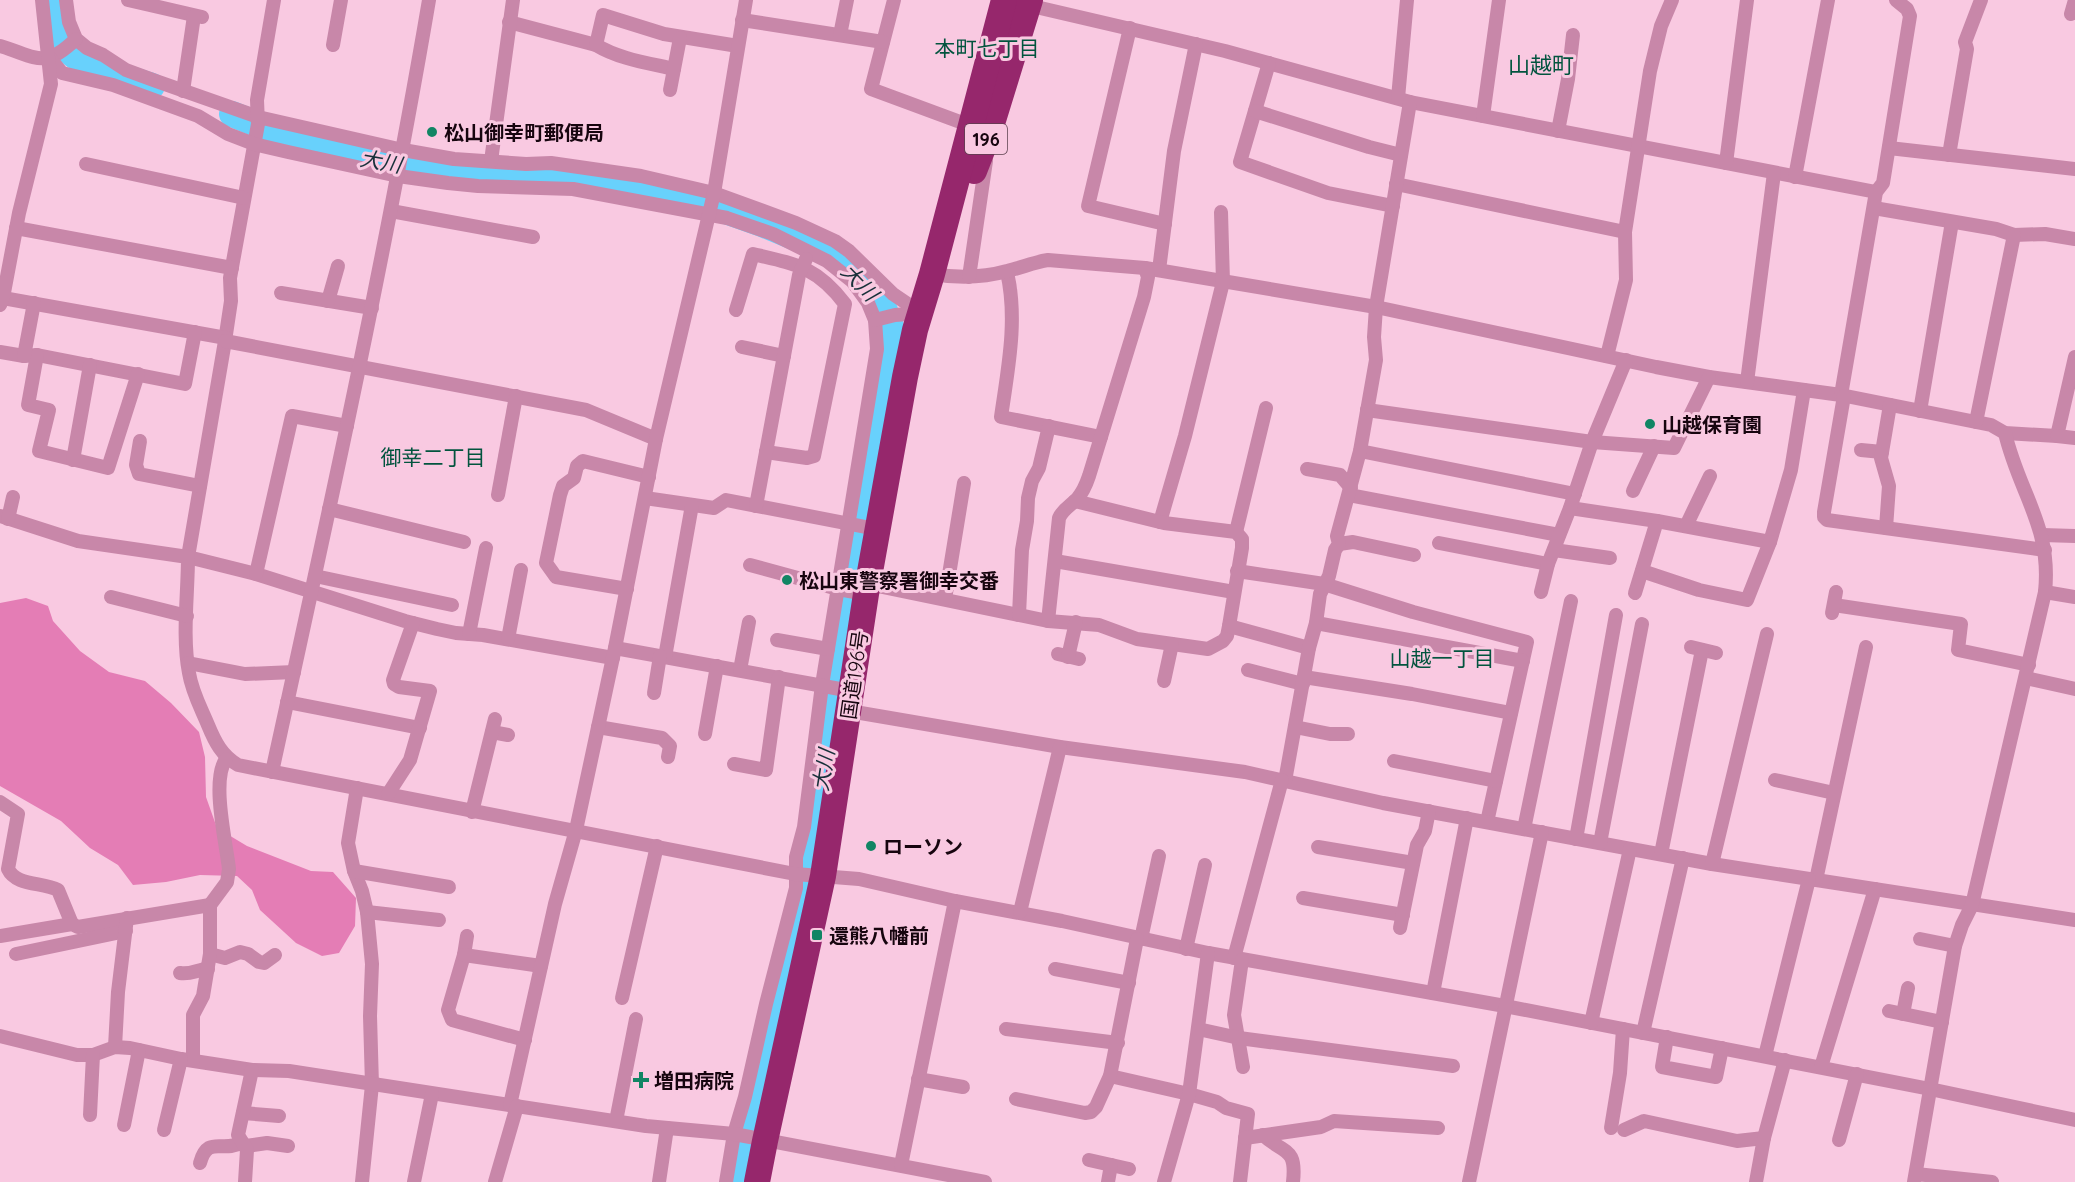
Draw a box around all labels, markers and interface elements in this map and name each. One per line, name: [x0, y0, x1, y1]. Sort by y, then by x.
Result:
district label: 本町七丁目: [935, 35, 1040, 61]
district label: 山越町: [1508, 51, 1574, 79]
place label: 松山御幸町郵便局: [444, 120, 604, 145]
road number: 196: [965, 124, 1007, 154]
marker: 松山御幸町郵便局: [425, 125, 439, 139]
water label: 大川: [358, 145, 406, 178]
water label: 大川: [836, 258, 885, 308]
place label: 山越保育園: [1662, 412, 1762, 437]
marker: 山越保育園: [1643, 417, 1657, 431]
district label: 御幸二丁目: [381, 444, 486, 470]
place label: 松山東警察署御幸交番: [799, 568, 999, 593]
marker: 松山東警察署御幸交番: [780, 573, 794, 587]
street label: 国道196号: [835, 629, 873, 721]
district label: 山越一丁目: [1390, 645, 1495, 671]
water label: 大川: [807, 745, 839, 793]
place label: ローソン: [883, 834, 963, 859]
marker: ローソン: [864, 839, 878, 853]
place label: 還熊八幡前: [829, 923, 929, 948]
marker: 還熊八幡前: [810, 928, 824, 942]
place label: 増田病院: [654, 1068, 734, 1093]
marker: 増田病院: [632, 1071, 650, 1089]

